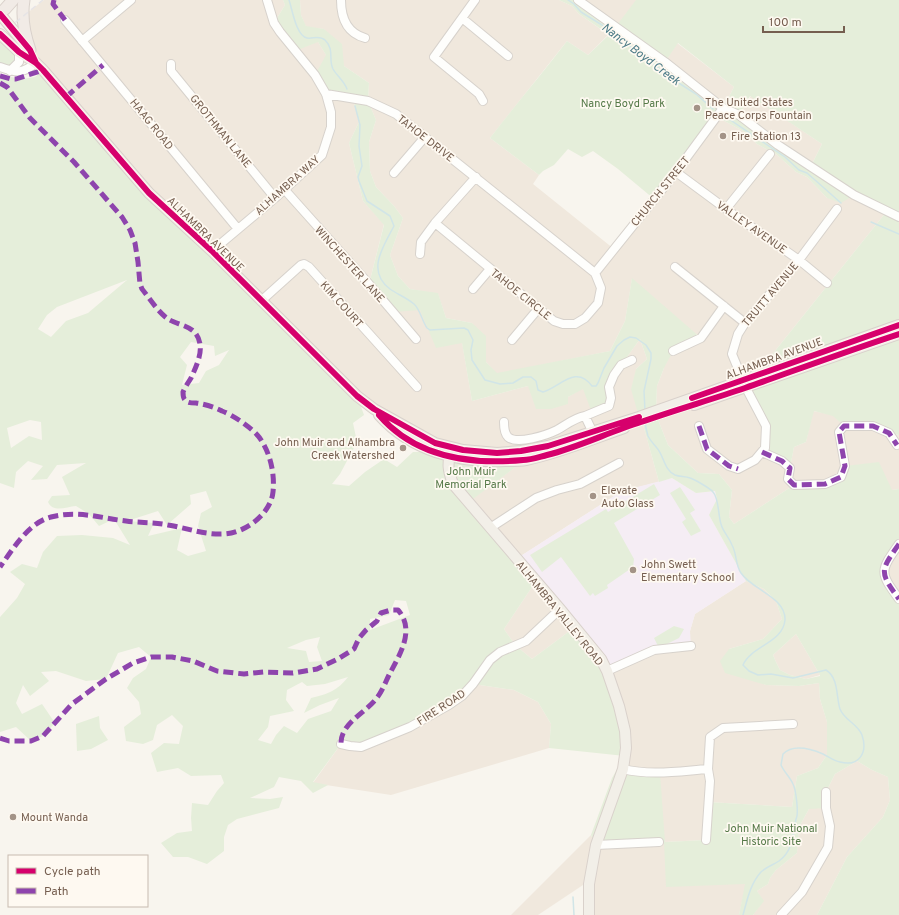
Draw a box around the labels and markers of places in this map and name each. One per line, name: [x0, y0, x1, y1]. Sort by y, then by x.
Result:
place label: The United States Peace Corps Fountain: [705, 96, 812, 123]
marker: The United States Peace Corps Fountain: [692, 103, 702, 113]
place label: Fire Station 13: [731, 130, 801, 144]
marker: Fire Station 13: [718, 131, 728, 141]
place label: John Muir and Alhambra Creek Watershed: [275, 436, 395, 463]
marker: John Muir and Alhambra Creek Watershed: [398, 443, 408, 453]
place label: Elevate Auto Glass: [601, 484, 654, 511]
marker: Elevate Auto Glass: [588, 491, 598, 501]
place label: John Swett Elementary School: [641, 558, 734, 585]
marker: John Swett Elementary School: [628, 565, 638, 575]
place label: Mount Wanda: [21, 811, 88, 825]
marker: Mount Wanda: [8, 812, 18, 822]

